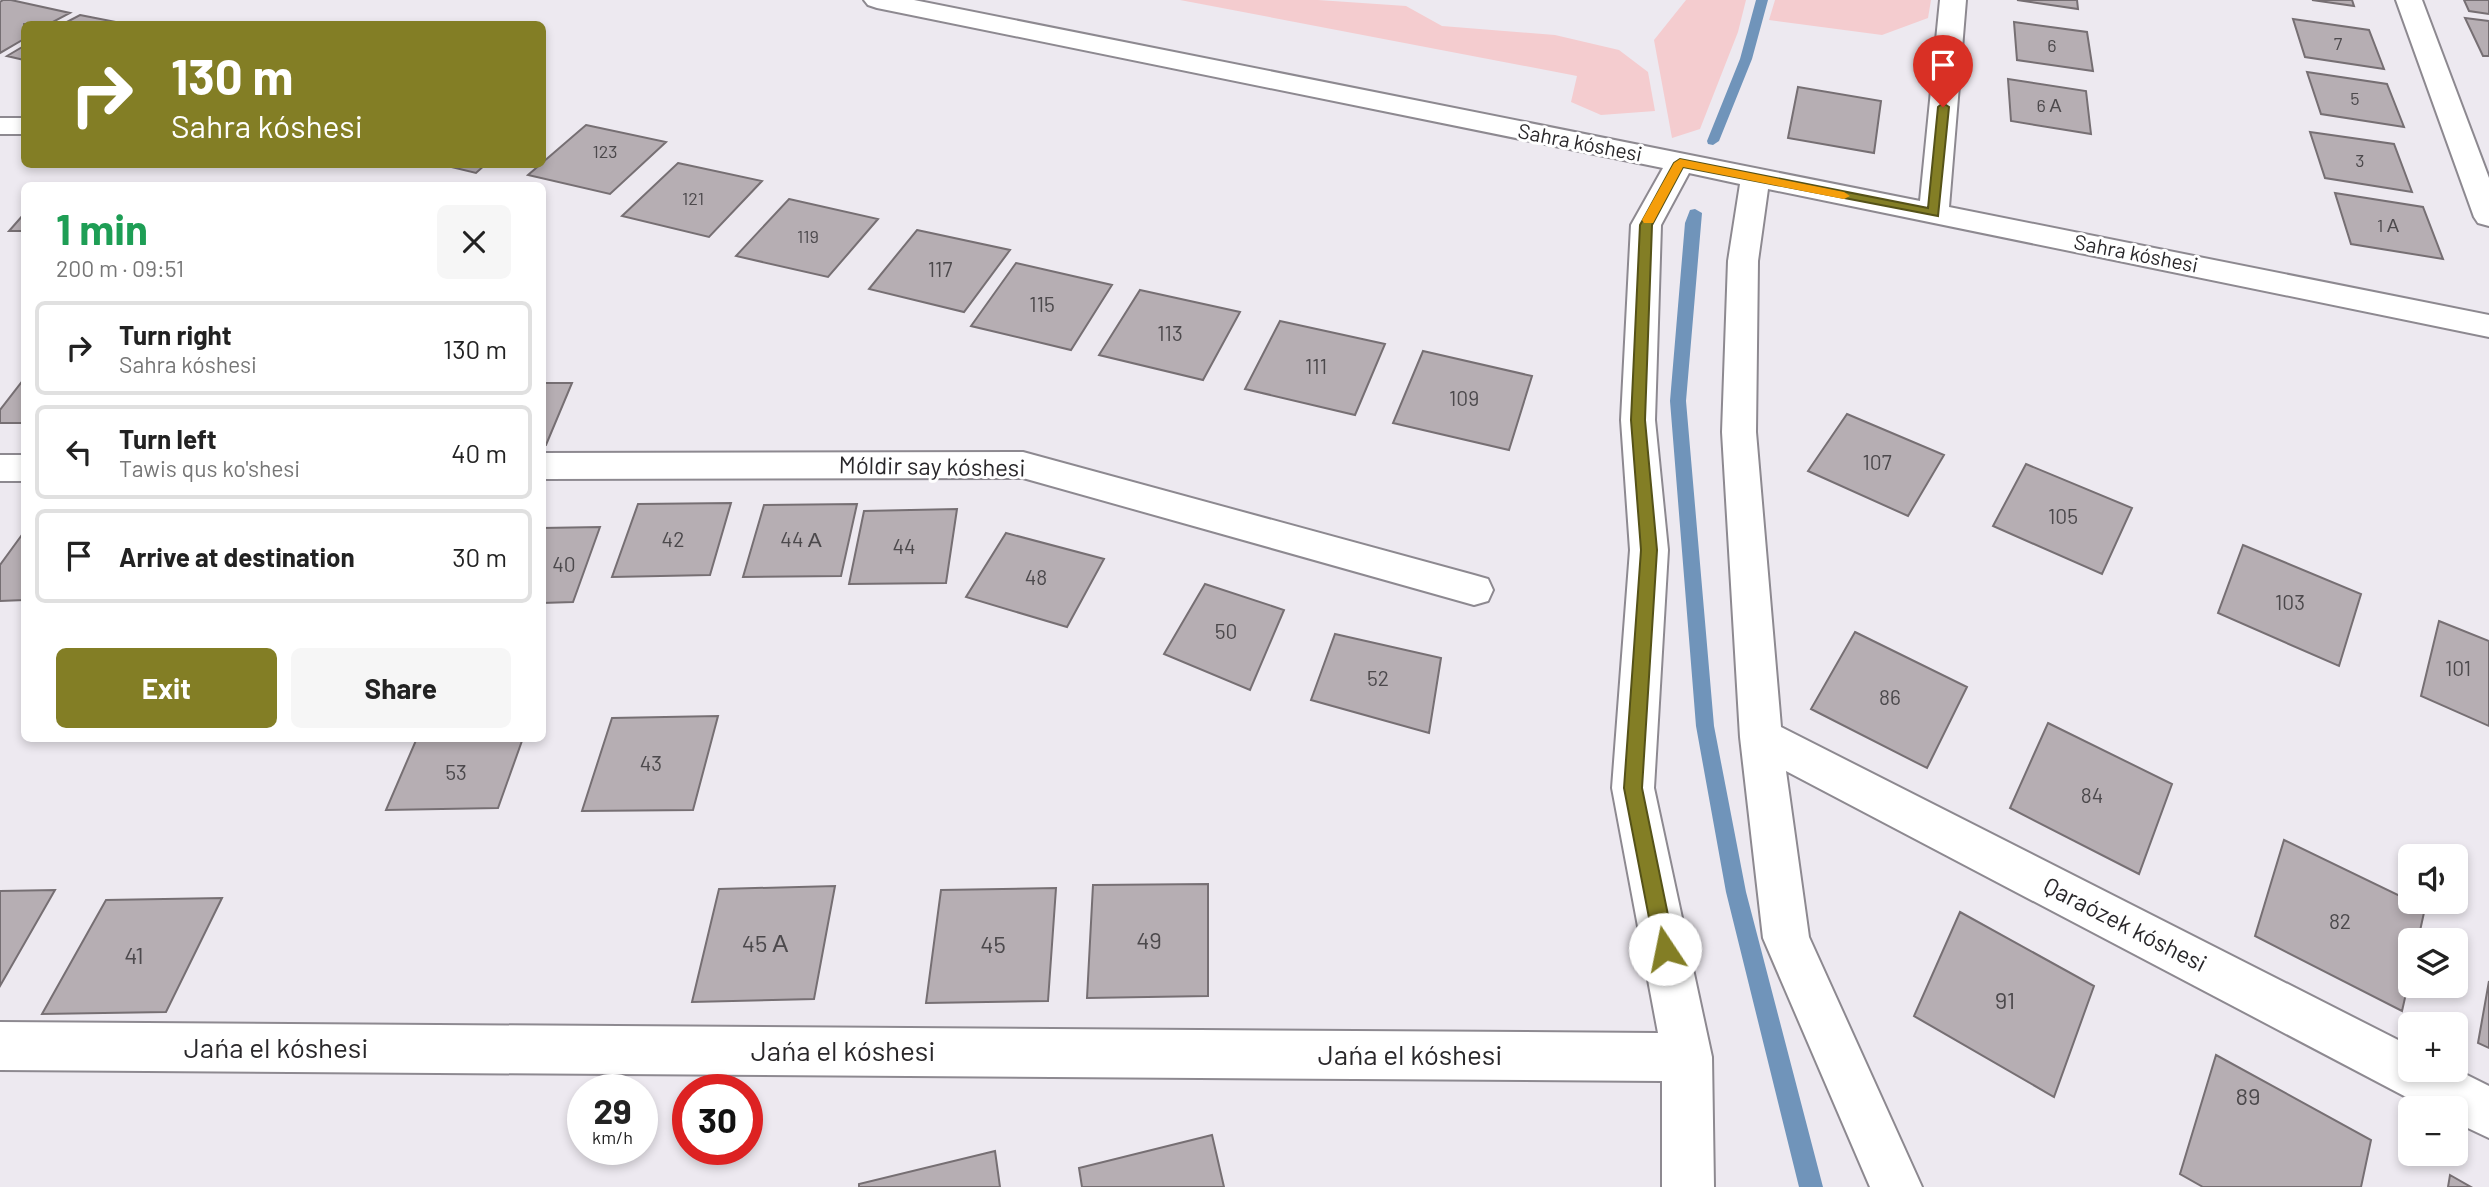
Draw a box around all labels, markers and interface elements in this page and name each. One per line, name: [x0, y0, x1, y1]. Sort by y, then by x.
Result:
house number: 7: [2334, 32, 2343, 54]
house number: 6: [2047, 34, 2057, 56]
pin: [1913, 35, 1973, 107]
text: 130 m: [171, 46, 293, 105]
icon: arrive: [1924, 46, 1962, 84]
icon: right: [56, 49, 147, 140]
house number: 5: [2350, 87, 2360, 109]
house number: 6 А: [2037, 94, 2061, 116]
text: Sahra kóshesi: [171, 106, 363, 144]
street label: Sahra kóshesi: [1516, 117, 1644, 166]
house number: 123: [592, 140, 618, 162]
house number: 3: [2355, 149, 2365, 171]
house number: 121: [682, 187, 704, 209]
text: 1 min: [56, 203, 148, 253]
button: close: [437, 205, 511, 279]
house number: 1 А: [2377, 214, 2399, 236]
house number: 119: [797, 225, 819, 247]
street label: Sahra kóshesi: [2072, 228, 2200, 277]
text: 200 m · 09:51: [56, 254, 184, 282]
house number: 117: [928, 256, 952, 281]
house number: 115: [1029, 291, 1055, 316]
text: Turn right: [119, 319, 232, 350]
house number: 113: [1157, 320, 1183, 345]
icon: right: [60, 329, 98, 367]
text: 130 m: [443, 333, 507, 364]
text: Sahra kóshesi: [119, 350, 257, 378]
house number: 111: [1305, 353, 1327, 378]
house number: 109: [1449, 385, 1479, 410]
text: Turn left: [119, 423, 217, 454]
icon: left: [60, 433, 98, 471]
text: 40 m: [451, 437, 507, 468]
street label: Móldir say kóshesi: [838, 449, 1026, 482]
house number: 107: [1862, 449, 1892, 474]
text: Tawis qus ko'shesi: [119, 454, 300, 482]
house number: 105: [2048, 503, 2078, 528]
house number: 42: [662, 526, 684, 551]
house number: 44 А: [780, 526, 822, 551]
house number: 44: [892, 533, 916, 558]
icon: arrive: [60, 537, 98, 575]
text: Arrive at destination: [119, 541, 355, 572]
text: 30 m: [452, 541, 507, 572]
house number: 40: [552, 551, 576, 576]
house number: 48: [1025, 564, 1047, 589]
house number: 103: [2275, 589, 2305, 614]
house number: 50: [1215, 618, 1237, 643]
button: Exit: [56, 648, 277, 728]
button: Share: [291, 648, 511, 728]
house number: 101: [2445, 655, 2471, 680]
house number: 52: [1367, 665, 1389, 690]
house number: 86: [1879, 684, 1901, 709]
house number: 43: [640, 750, 662, 775]
house number: 53: [445, 759, 467, 784]
house number: 84: [2081, 782, 2103, 807]
map controls: [2398, 844, 2468, 1166]
button: sound: [2398, 844, 2468, 914]
street label: Qaraózek kóshesi: [2039, 870, 2212, 977]
house number: 82: [2329, 908, 2351, 933]
position arrow: [1628, 912, 1702, 986]
house number: 49: [1136, 925, 1162, 954]
house number: 45 А: [742, 928, 788, 957]
button: layers: [2398, 928, 2468, 998]
house number: 45: [980, 929, 1006, 958]
house number: 41: [124, 940, 144, 969]
house number: 91: [1995, 985, 2015, 1014]
button: +: [2398, 1012, 2468, 1082]
street label: Jańa el kóshesi: [184, 1030, 368, 1064]
street label: Jańa el kóshesi: [751, 1033, 935, 1067]
street label: Jańa el kóshesi: [1318, 1037, 1502, 1071]
speed limit sign: 30: [672, 1074, 763, 1165]
house number: 89: [2235, 1081, 2261, 1110]
text: 29: [593, 1089, 632, 1131]
button: −: [2398, 1096, 2468, 1166]
text: km/h: [592, 1126, 633, 1148]

